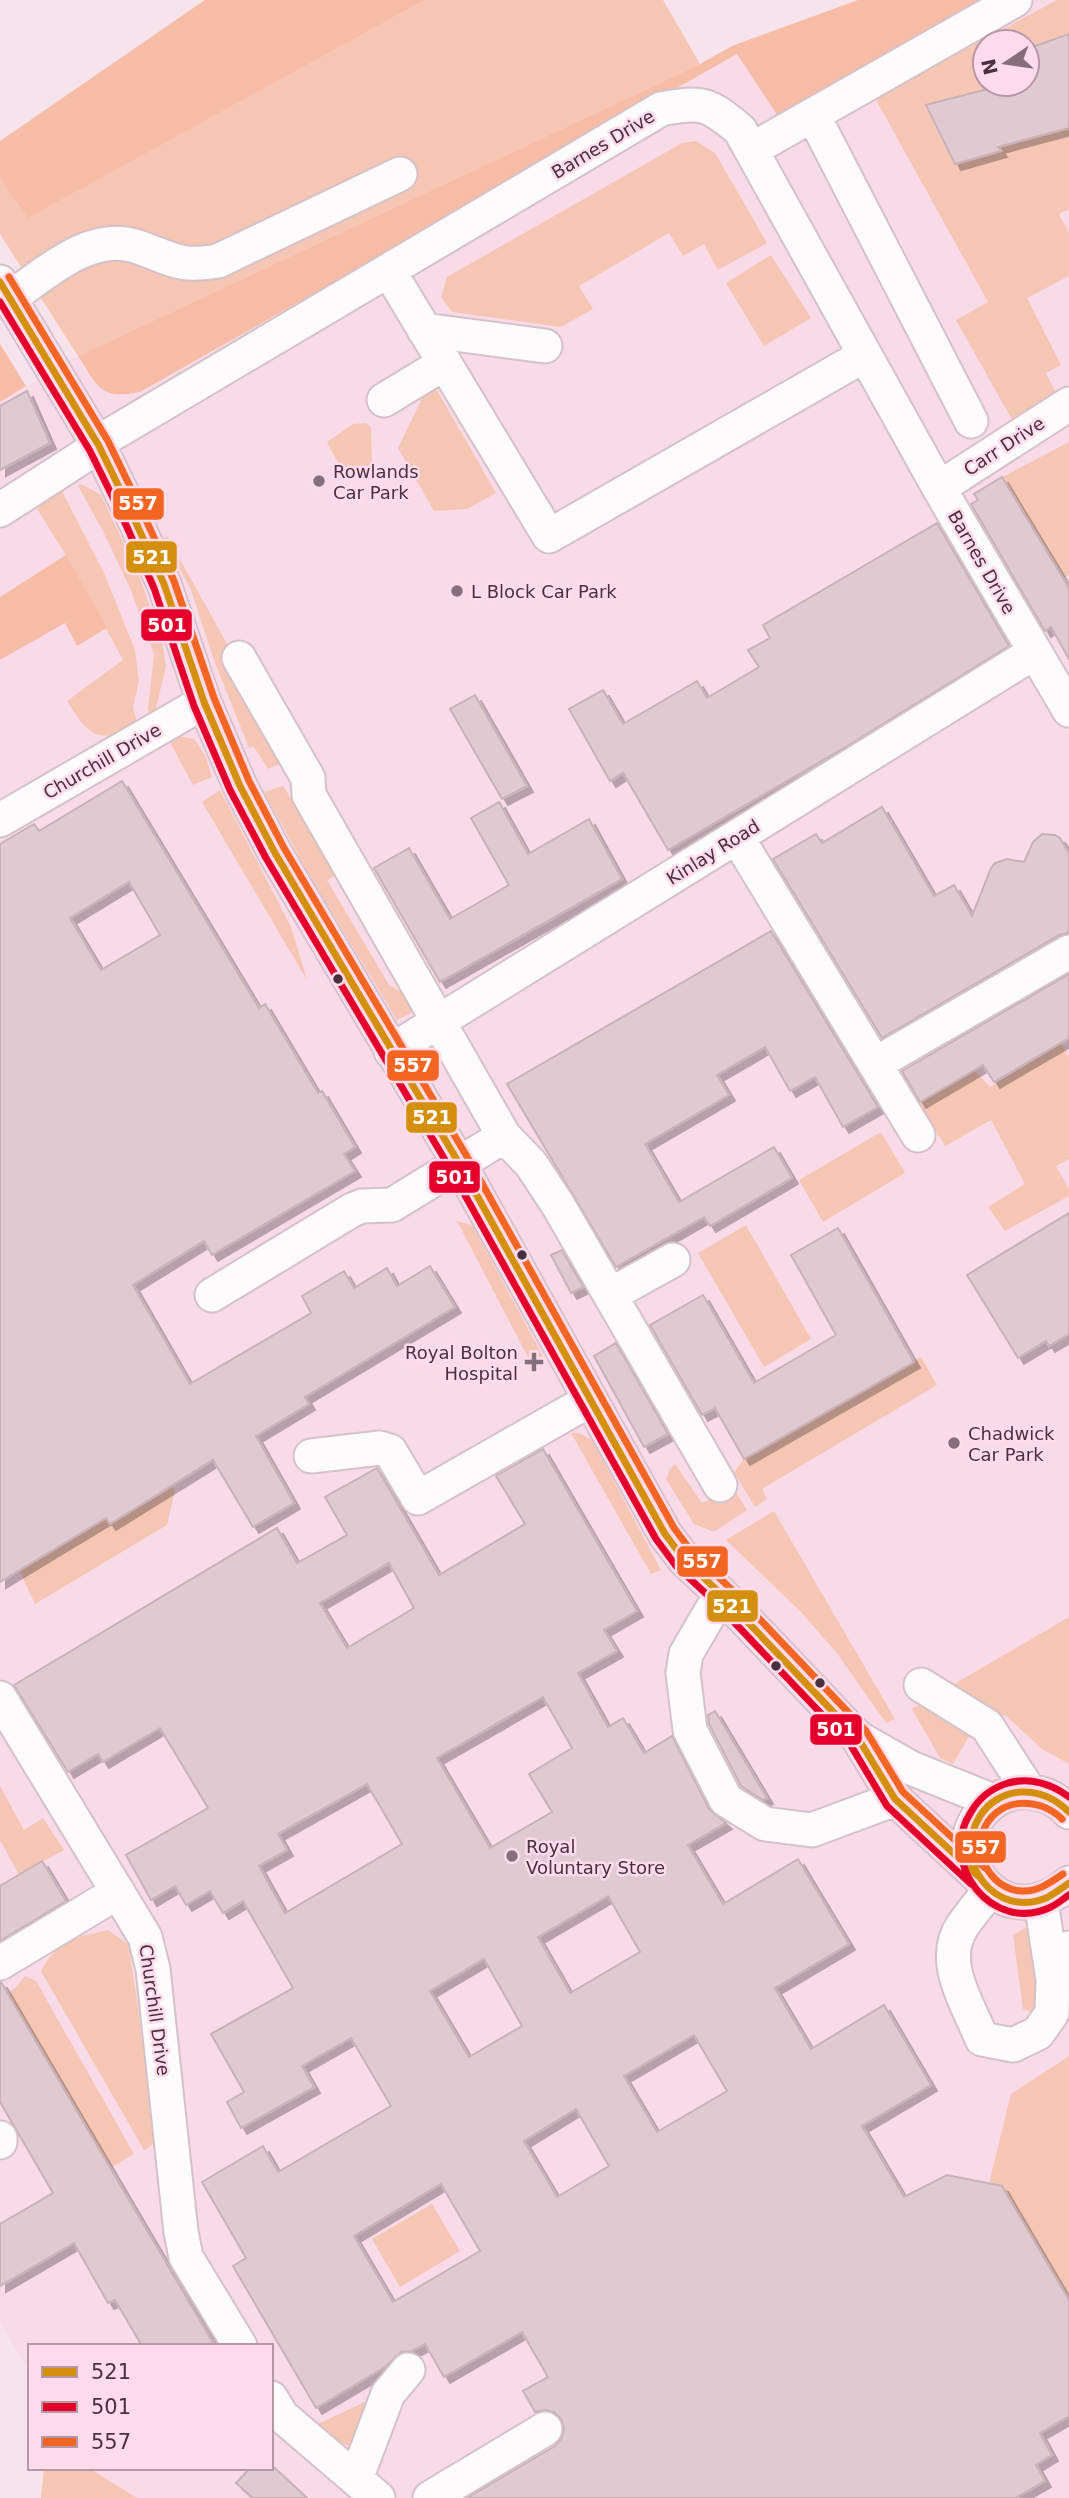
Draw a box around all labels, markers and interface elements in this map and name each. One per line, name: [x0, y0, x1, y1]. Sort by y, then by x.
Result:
north arrow: [971, 28, 1041, 98]
text: N: [977, 57, 1002, 77]
street label: Barnes Drive: [548, 105, 658, 183]
street label: Carr Drive: [960, 412, 1048, 480]
place label: Rowlands Car Park: [333, 461, 419, 503]
marker: Rowlands Car Park: [311, 473, 327, 489]
line badge: 557: [112, 487, 165, 521]
text: 557: [118, 492, 158, 514]
street label: Barnes Drive: [944, 507, 1020, 617]
line badge: 521: [125, 540, 178, 574]
text: 521: [132, 546, 172, 568]
place label: L Block Car Park: [471, 581, 617, 602]
marker: L Block Car Park: [449, 583, 465, 599]
line badge: 501: [140, 608, 193, 642]
text: 501: [147, 614, 187, 636]
street label: Churchill Drive: [39, 719, 165, 803]
street label: Kinlay Road: [663, 815, 763, 889]
unlabelled marker: [331, 972, 345, 986]
line badge: 557: [386, 1049, 440, 1082]
text: 557: [393, 1054, 433, 1076]
line badge: 521: [405, 1101, 458, 1134]
text: 521: [412, 1106, 452, 1128]
line badge: 501: [428, 1160, 481, 1194]
text: 501: [435, 1166, 475, 1188]
unlabelled marker: [515, 1248, 529, 1262]
place label: Royal Bolton Hospital: [405, 1342, 518, 1384]
marker: Royal Bolton Hospital: [524, 1352, 544, 1372]
place label: Chadwick Car Park: [968, 1423, 1055, 1465]
marker: Chadwick Car Park: [946, 1435, 962, 1451]
line badge: 557: [676, 1545, 729, 1578]
text: 557: [682, 1550, 722, 1572]
line badge: 521: [706, 1589, 759, 1623]
text: 521: [712, 1595, 752, 1617]
unlabelled marker: [769, 1659, 783, 1673]
unlabelled marker: [813, 1676, 827, 1690]
line badge: 501: [809, 1713, 863, 1746]
text: 501: [816, 1718, 856, 1740]
line badge: 557: [954, 1830, 1007, 1864]
place label: Royal Voluntary Store: [526, 1836, 665, 1878]
text: 557: [961, 1836, 1001, 1858]
marker: Royal Voluntary Store: [504, 1848, 520, 1864]
street label: Churchill Drive: [135, 1943, 175, 2077]
legend: [28, 2344, 273, 2470]
text: 521: [91, 2360, 131, 2384]
text: 501: [91, 2395, 131, 2419]
text: 557: [91, 2430, 131, 2454]

